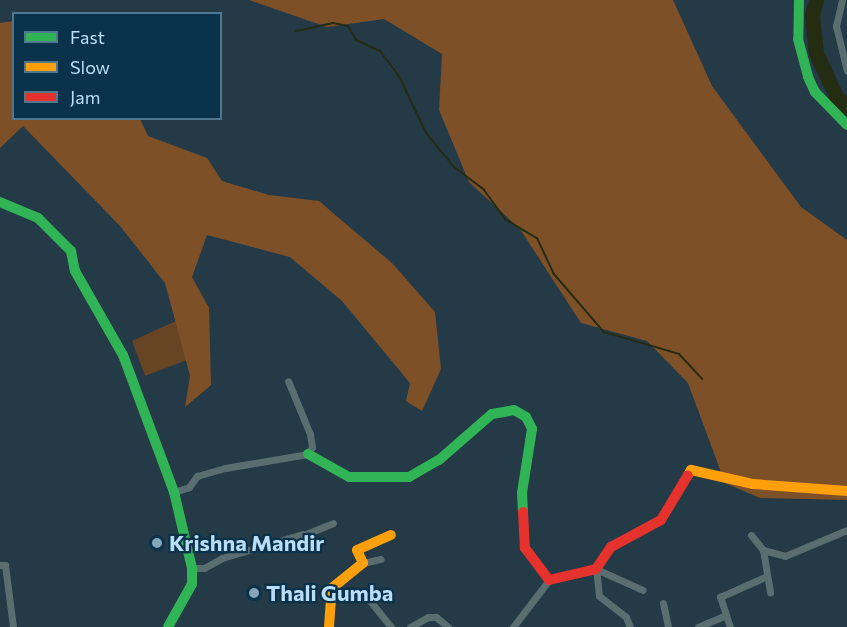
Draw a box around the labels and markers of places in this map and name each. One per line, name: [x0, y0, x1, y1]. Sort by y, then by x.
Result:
place label: Krishna Mandir: [169, 530, 324, 556]
marker: Krishna Mandir: [150, 536, 164, 550]
place label: Thali Gumba: [266, 580, 393, 606]
marker: Thali Gumba: [247, 586, 261, 600]

